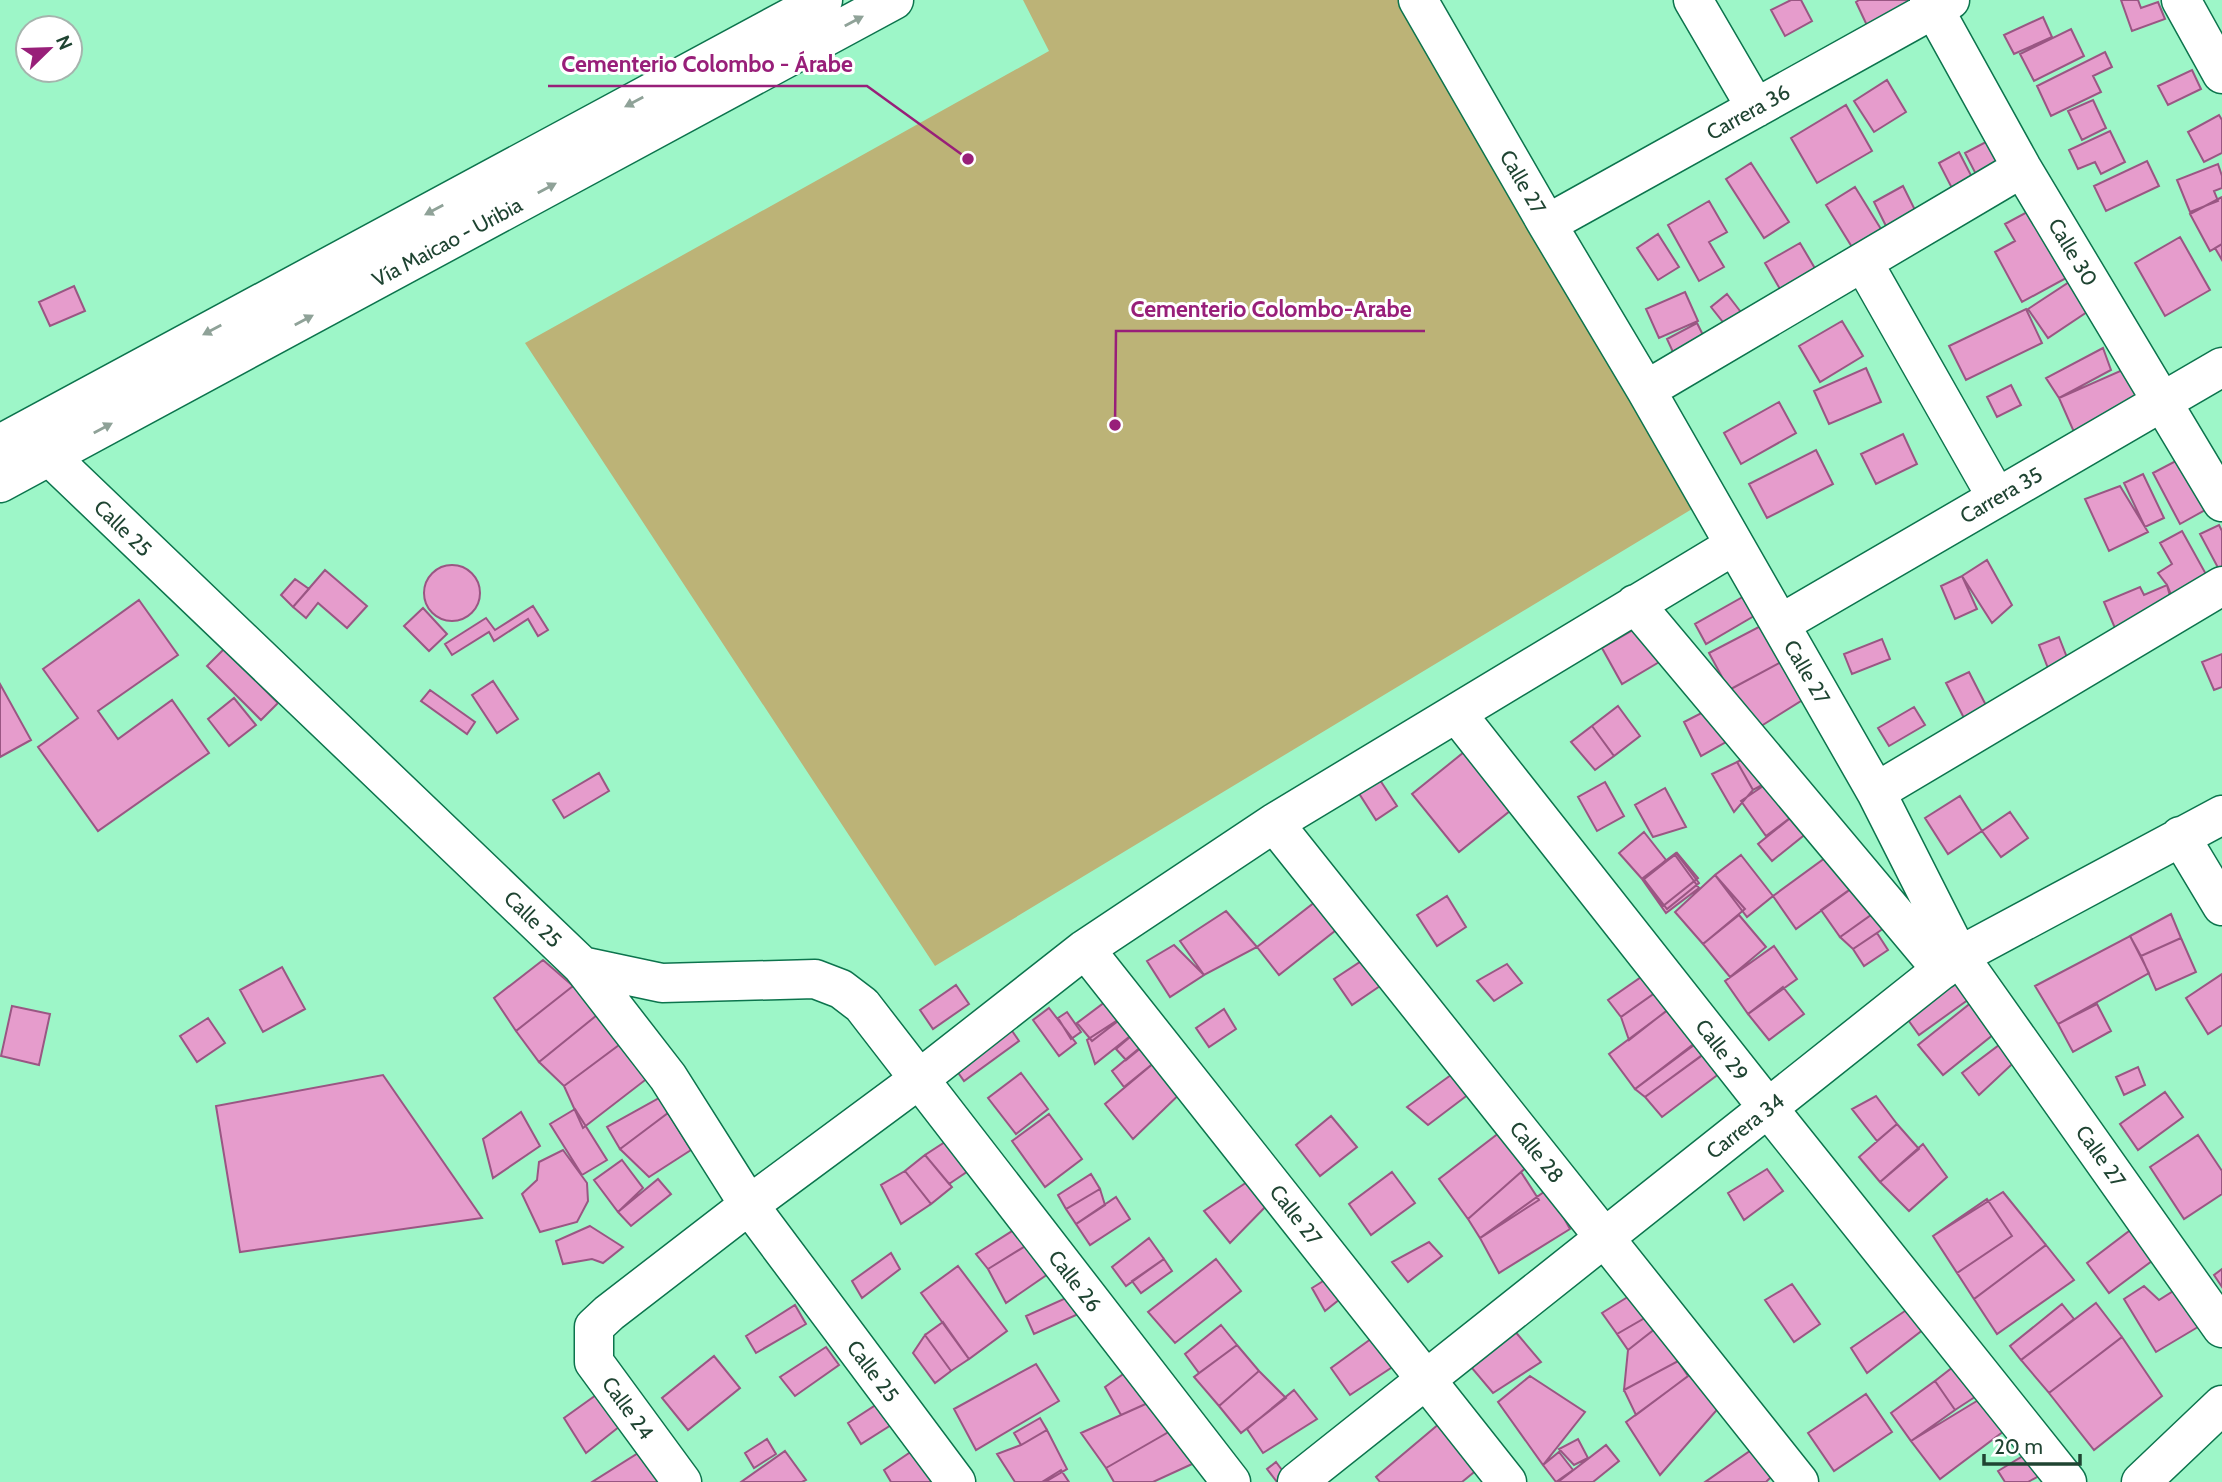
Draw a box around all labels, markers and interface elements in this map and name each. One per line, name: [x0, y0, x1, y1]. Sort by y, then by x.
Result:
north arrow: [14, 14, 84, 84]
one-way arrow: [845, 15, 864, 27]
text: N: [51, 32, 77, 53]
callout: Cementerio Colombo - Árabe: [548, 42, 867, 86]
text: Cementerio Colombo - Árabe: [561, 50, 853, 78]
street label: Carrera 36: [1702, 79, 1794, 145]
one-way arrow: [624, 97, 644, 108]
street label: Calle 27: [1495, 145, 1552, 219]
one-way arrow: [537, 182, 556, 194]
street label: Vía Maicao - Uribia: [368, 192, 526, 292]
one-way arrow: [423, 204, 443, 216]
street label: Calle 30: [2043, 214, 2103, 290]
callout: Cementerio Colombo-Arabe: [1116, 287, 1425, 331]
text: Cementerio Colombo-Arabe: [1130, 295, 1412, 323]
one-way arrow: [294, 314, 314, 326]
one-way arrow: [202, 324, 222, 336]
one-way arrow: [94, 422, 113, 434]
street label: Carrera 35: [1955, 461, 2047, 529]
street label: Calle 25: [89, 494, 157, 562]
street label: Calle 27: [1779, 635, 1836, 709]
street label: Calle 25: [499, 885, 567, 953]
street label: Calle 29: [1690, 1014, 1754, 1086]
street label: Carrera 34: [1701, 1088, 1789, 1164]
street label: Calle 28: [1505, 1116, 1569, 1188]
street label: Calle 27: [2071, 1120, 2132, 1192]
street label: Calle 27: [1265, 1180, 1328, 1251]
street label: Calle 26: [1043, 1245, 1107, 1317]
street label: Calle 25: [842, 1335, 904, 1407]
street label: Calle 24: [597, 1372, 659, 1444]
scale bar: [1984, 1422, 2080, 1466]
text: 20 m: [1994, 1434, 2043, 1459]

